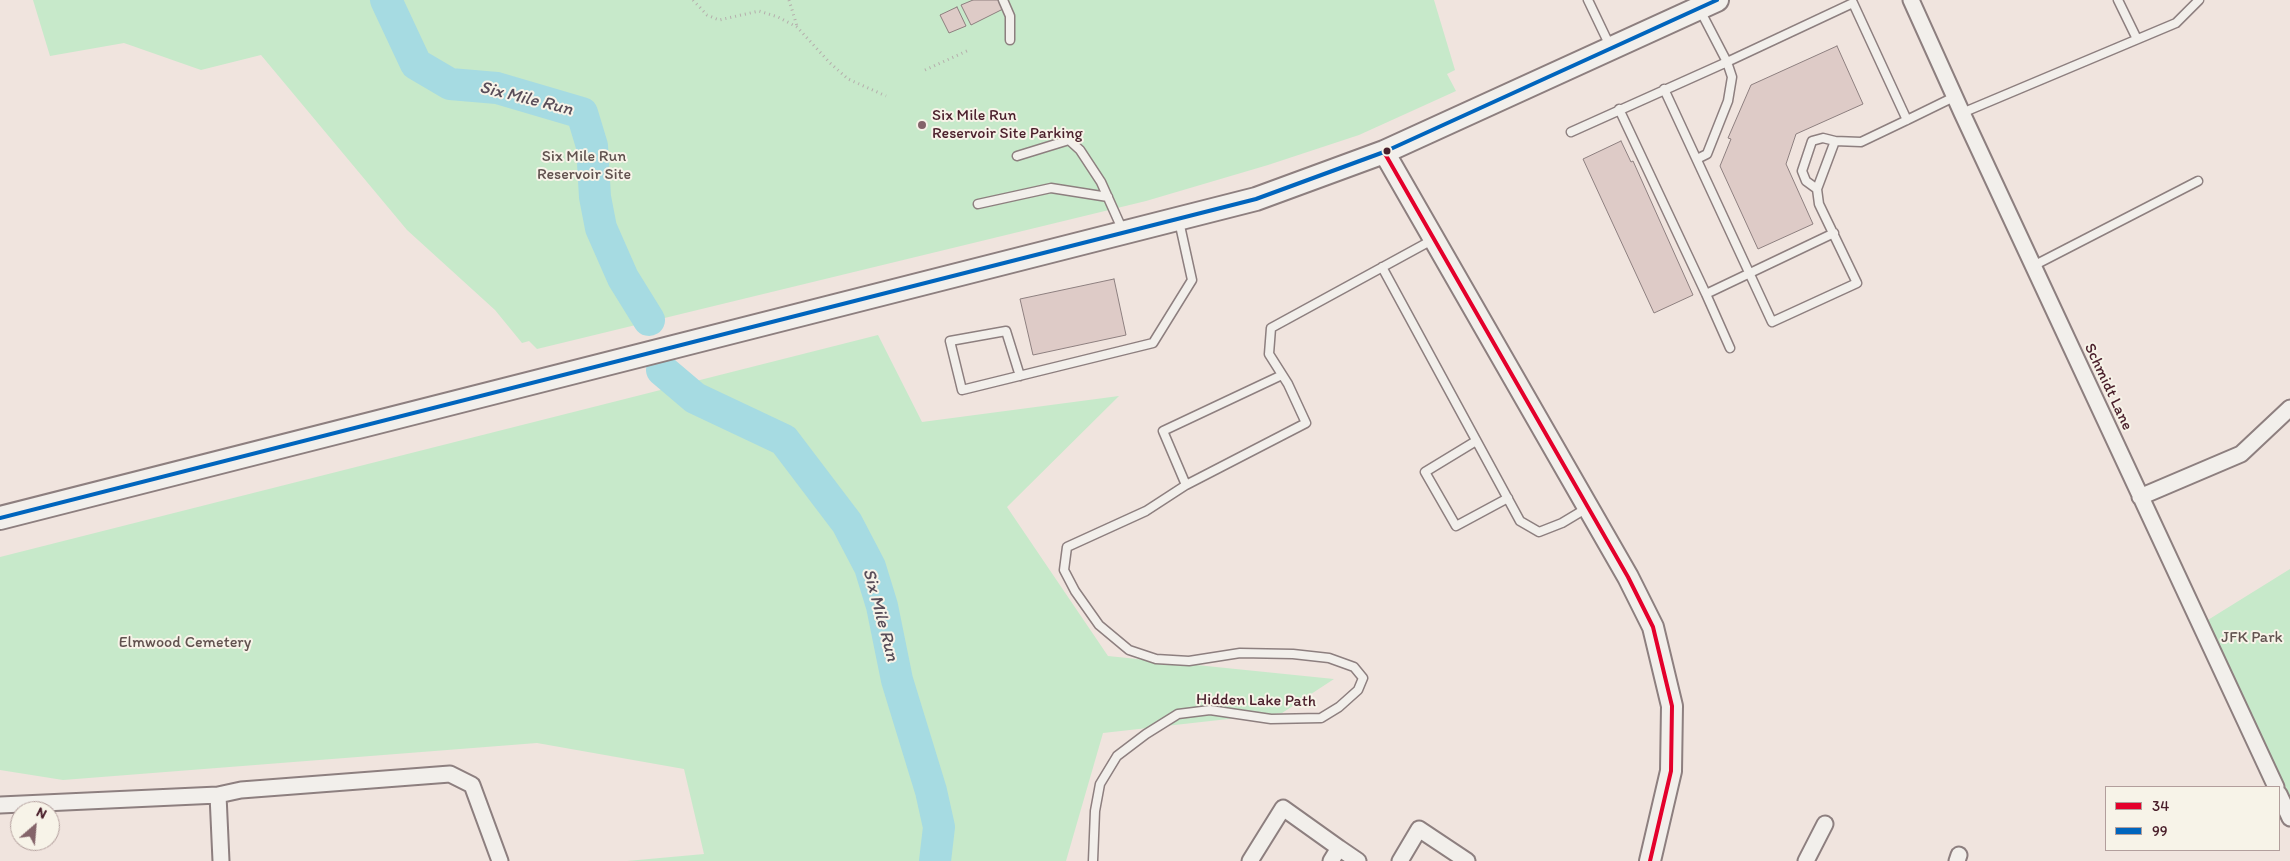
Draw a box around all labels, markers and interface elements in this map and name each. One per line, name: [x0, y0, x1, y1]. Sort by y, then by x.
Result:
water label: Six Mile Run: [477, 77, 575, 121]
place label: Six Mile Run Reservoir Site Parking: [932, 106, 1083, 144]
marker: Six Mile Run Reservoir Site Parking: [916, 119, 928, 131]
unlabelled marker: [1382, 146, 1392, 156]
park label: Six Mile Run Reservoir Site: [537, 147, 631, 185]
street label: Schmidt Lane: [2079, 340, 2137, 434]
water label: Six Mile Run: [857, 566, 903, 664]
park label: JFK Park: [2221, 628, 2283, 648]
park label: Elmwood Cemetery: [119, 633, 251, 653]
street label: Hidden Lake Path: [1196, 690, 1316, 712]
legend: [2105, 786, 2280, 851]
text: 34: [2152, 797, 2169, 815]
north arrow: [10, 801, 60, 851]
text: N: [34, 803, 50, 823]
text: 99: [2152, 822, 2168, 840]

